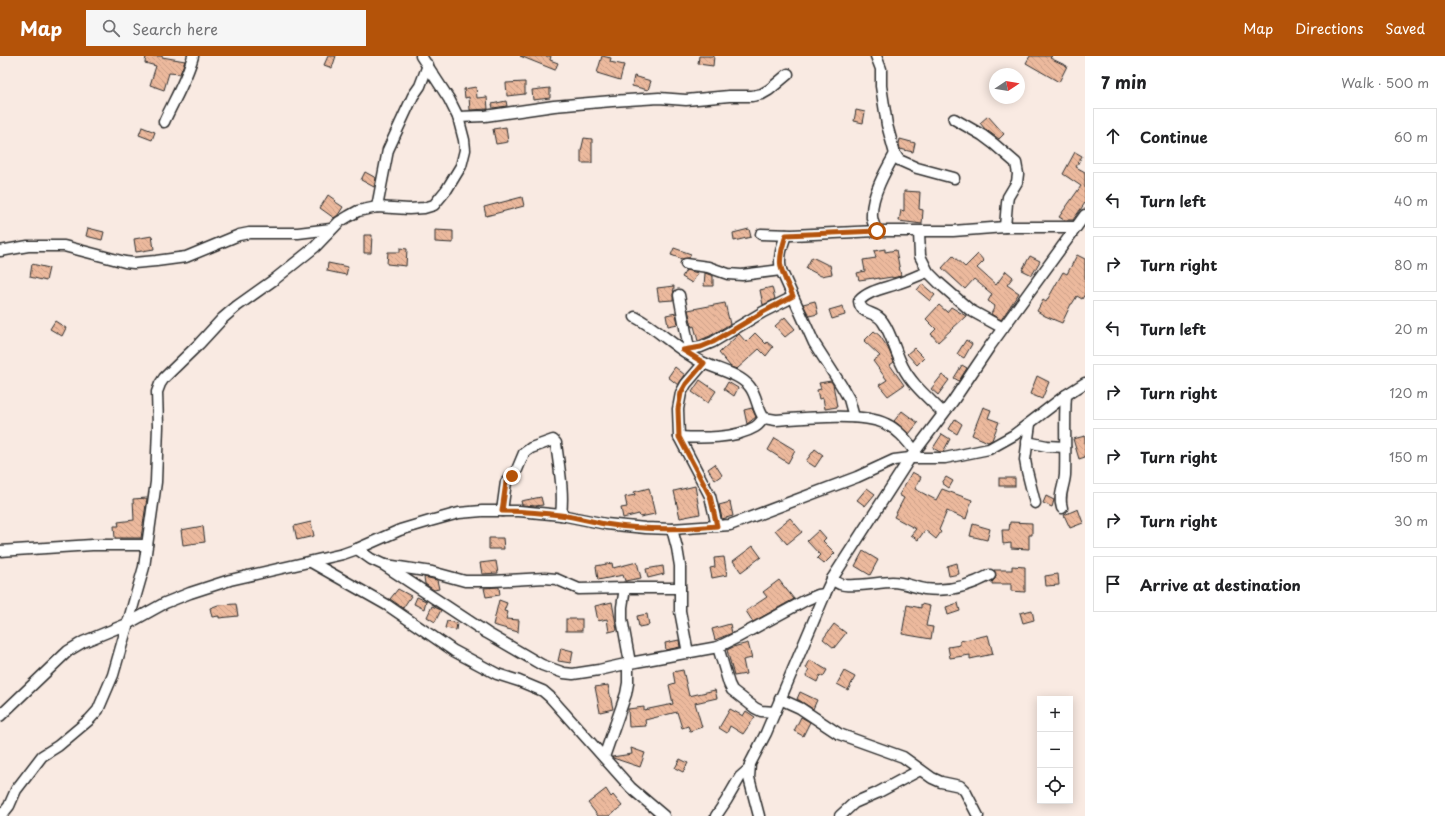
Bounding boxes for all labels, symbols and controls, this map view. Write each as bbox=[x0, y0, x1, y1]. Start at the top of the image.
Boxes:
search box bbox=[86, 10, 366, 46]
text: Map bbox=[20, 14, 62, 42]
icon: search bbox=[100, 17, 122, 39]
text: Search here bbox=[132, 17, 218, 40]
text: Map bbox=[1243, 18, 1273, 39]
text: Directions bbox=[1295, 18, 1363, 39]
text: Saved bbox=[1385, 18, 1425, 39]
north arrow bbox=[989, 68, 1025, 104]
text: 7 min bbox=[1101, 69, 1147, 95]
text: Walk · 500 m bbox=[1341, 73, 1429, 92]
icon: ahead bbox=[1102, 125, 1124, 147]
text: Continue bbox=[1140, 125, 1208, 148]
text: 60 m bbox=[1394, 127, 1428, 146]
icon: left bbox=[1102, 189, 1124, 211]
text: Turn left bbox=[1140, 189, 1206, 212]
text: 40 m bbox=[1394, 191, 1428, 210]
route start bbox=[868, 222, 886, 240]
icon: right bbox=[1102, 253, 1124, 275]
text: Turn right bbox=[1140, 253, 1217, 276]
text: 80 m bbox=[1394, 255, 1428, 274]
icon: left bbox=[1102, 317, 1124, 339]
text: Turn left bbox=[1140, 317, 1206, 340]
text: 20 m bbox=[1394, 319, 1428, 338]
icon: right bbox=[1102, 381, 1124, 403]
text: Turn right bbox=[1140, 381, 1217, 404]
text: 120 m bbox=[1389, 383, 1428, 402]
icon: right bbox=[1102, 445, 1124, 467]
text: Turn right bbox=[1140, 445, 1217, 468]
text: 150 m bbox=[1389, 447, 1428, 466]
route end bbox=[503, 467, 521, 485]
icon: right bbox=[1102, 509, 1124, 531]
text: Turn right bbox=[1140, 509, 1217, 532]
text: 30 m bbox=[1394, 511, 1428, 530]
icon: arrive bbox=[1102, 573, 1124, 595]
text: Arrive at destination bbox=[1140, 573, 1301, 596]
map controls bbox=[1037, 696, 1073, 804]
button: + bbox=[1037, 696, 1073, 732]
button: − bbox=[1037, 732, 1073, 768]
button: locate bbox=[1037, 768, 1073, 804]

